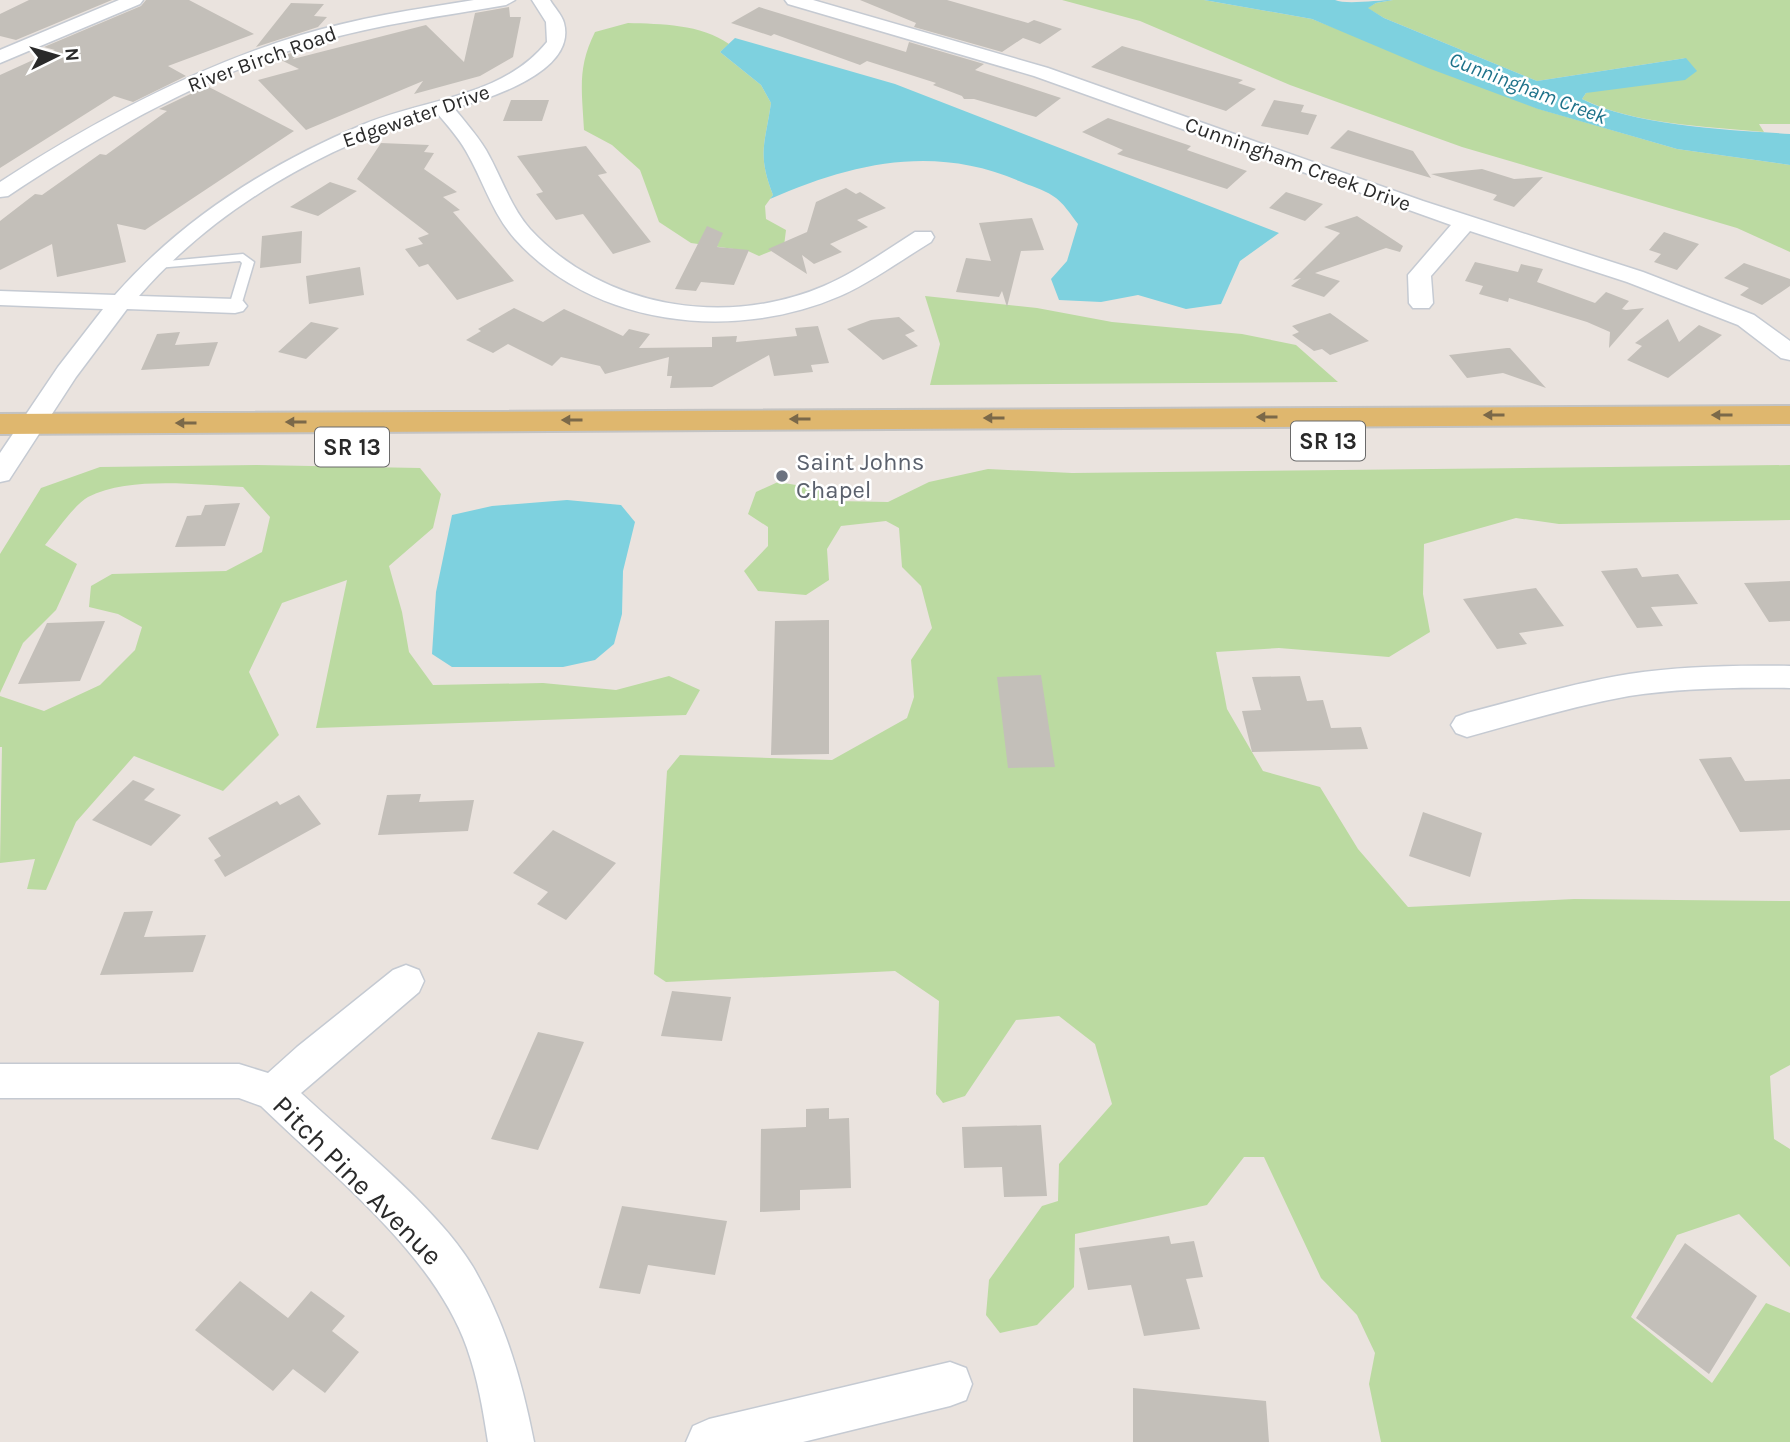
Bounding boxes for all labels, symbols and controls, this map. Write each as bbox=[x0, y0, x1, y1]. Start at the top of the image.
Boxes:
north arrow bbox=[21, 21, 91, 91]
street label: River Birch Road bbox=[184, 21, 340, 97]
text: N bbox=[60, 47, 83, 62]
water label: Cunningham Creek bbox=[1446, 47, 1610, 129]
street label: Edgewater Drive bbox=[339, 80, 493, 152]
street label: Cunningham Creek Drive bbox=[1182, 112, 1414, 216]
one-way arrow bbox=[1483, 409, 1505, 421]
one-way arrow bbox=[1711, 409, 1733, 421]
one-way arrow bbox=[1256, 411, 1278, 423]
one-way arrow bbox=[983, 412, 1005, 424]
one-way arrow bbox=[789, 413, 811, 425]
one-way arrow bbox=[561, 414, 583, 426]
one-way arrow bbox=[285, 416, 307, 428]
one-way arrow bbox=[175, 417, 197, 429]
road number: SR 13 bbox=[1291, 422, 1365, 461]
road number: SR 13 bbox=[315, 428, 389, 466]
place label: Saint Johns Chapel bbox=[796, 448, 924, 504]
marker: Saint Johns Chapel bbox=[774, 468, 790, 484]
street label: Pitch Pine Avenue bbox=[266, 1089, 449, 1272]

